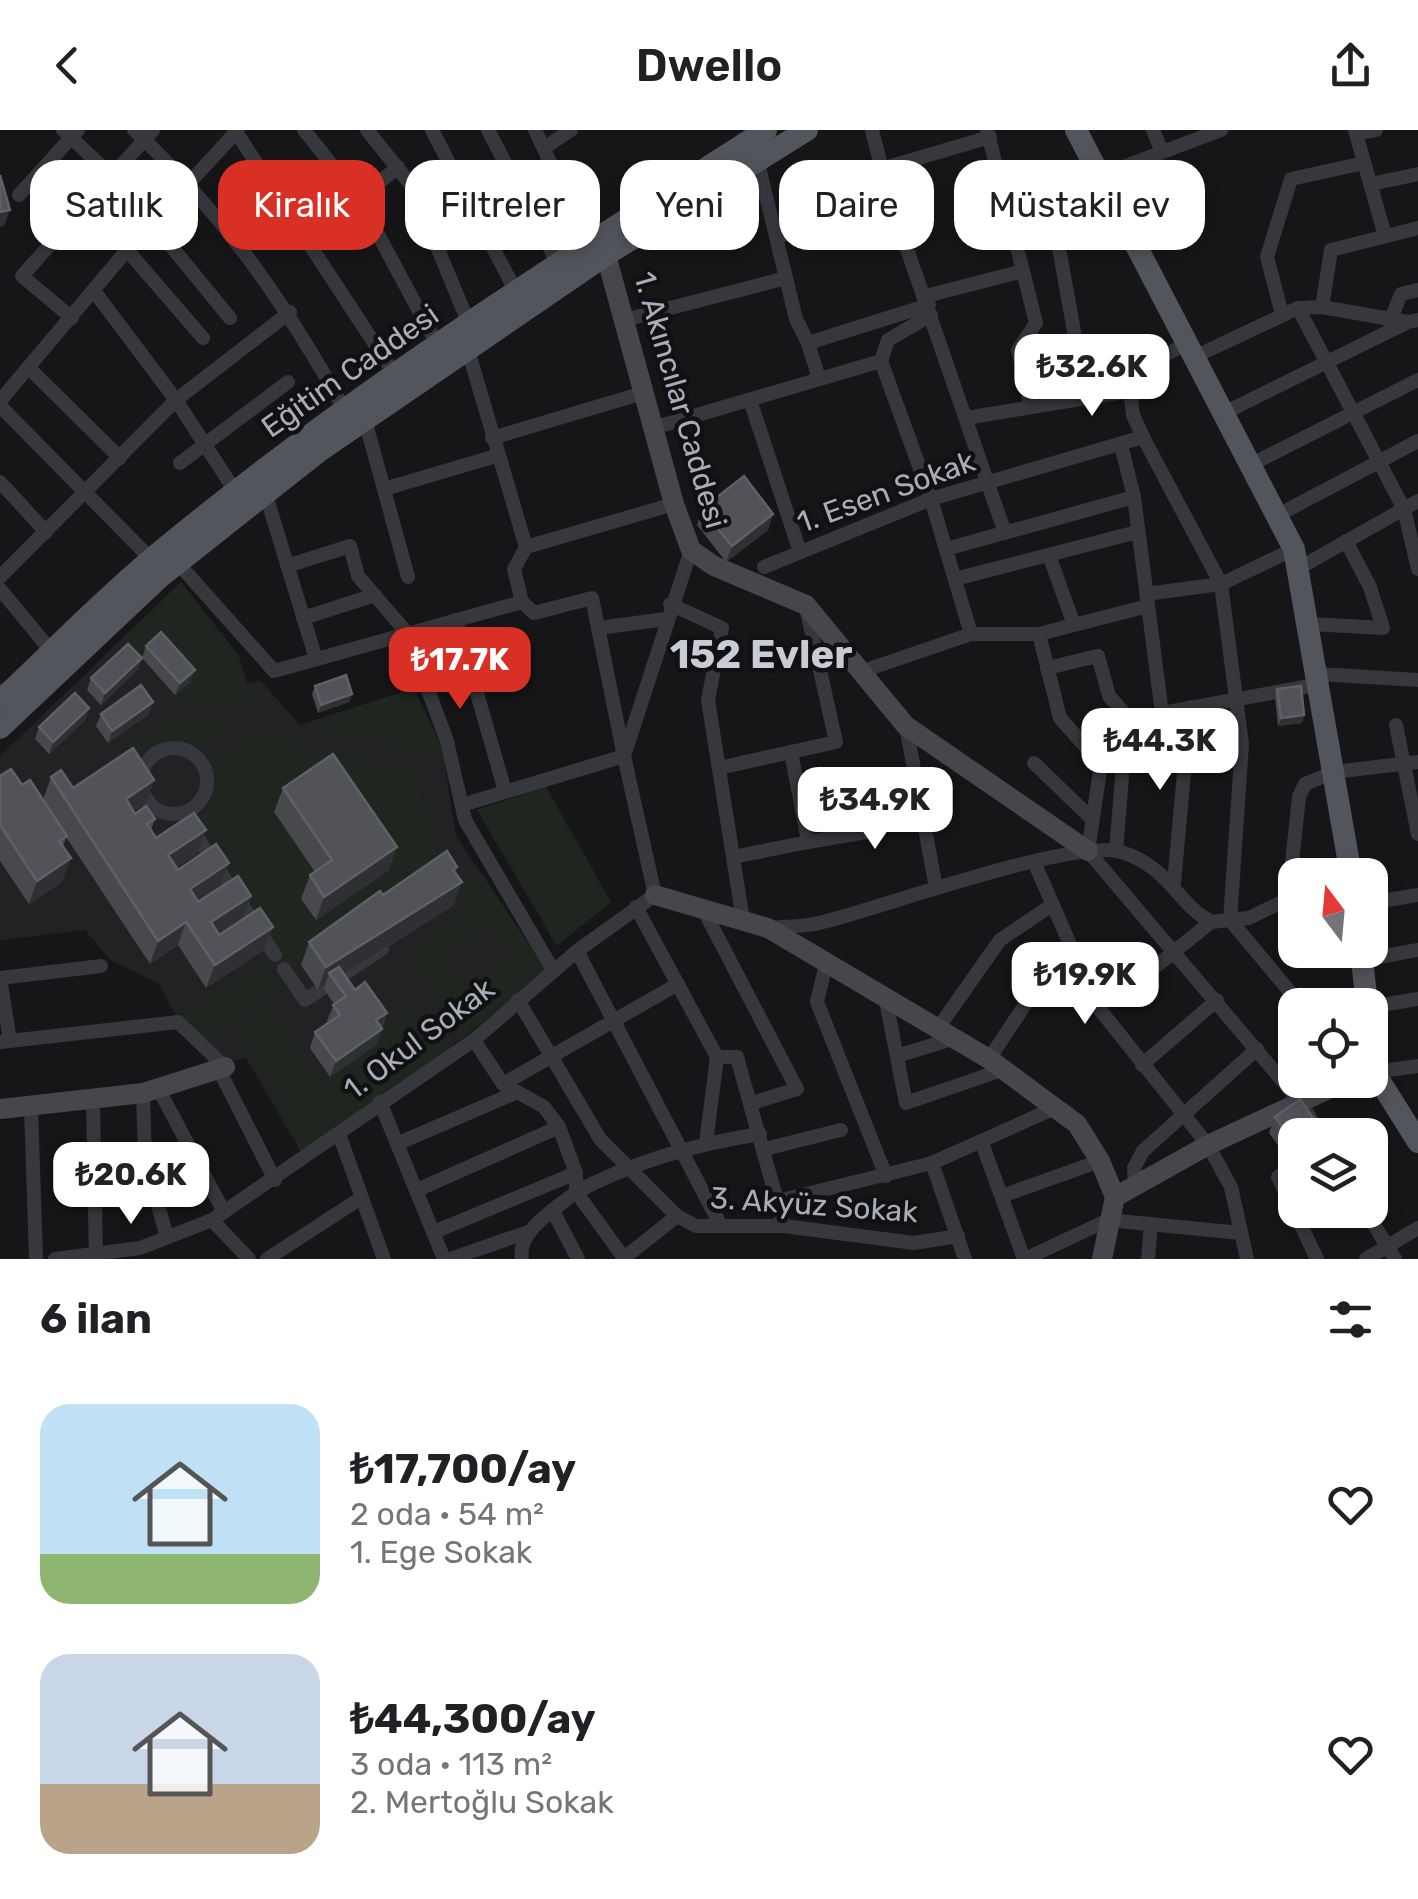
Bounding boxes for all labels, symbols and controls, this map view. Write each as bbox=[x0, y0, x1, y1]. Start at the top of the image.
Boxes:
icon: back bbox=[40, 38, 95, 93]
icon: share bbox=[1323, 38, 1378, 93]
text: Dwello bbox=[636, 39, 782, 92]
chip: Satılık bbox=[30, 160, 198, 250]
chip: Kiralık bbox=[218, 160, 385, 250]
chip: Filtreler bbox=[405, 160, 600, 250]
chip: Yeni bbox=[620, 160, 759, 250]
chip: Daire bbox=[779, 160, 934, 250]
chip: Müstakil ev bbox=[954, 160, 1205, 250]
street label: 1. Akıncılar Caddesi bbox=[626, 268, 734, 532]
street label: Eğitim Caddesi bbox=[255, 297, 445, 445]
pin: ₺32.6K bbox=[1011, 334, 1173, 419]
text: ₺32.6K bbox=[1036, 347, 1148, 385]
street label: 1. Esen Sokak bbox=[792, 443, 980, 541]
pin: ₺17.7K bbox=[379, 627, 541, 712]
district label: 152 Evler bbox=[670, 631, 852, 678]
text: ₺17.7K bbox=[411, 640, 509, 678]
pin: ₺44.3K bbox=[1079, 708, 1241, 793]
text: ₺44.3K bbox=[1103, 721, 1217, 759]
pin: ₺34.9K bbox=[794, 767, 956, 852]
text: ₺34.9K bbox=[820, 780, 930, 818]
north arrow bbox=[1278, 858, 1388, 968]
map controls bbox=[1278, 858, 1388, 1228]
pin: ₺19.9K bbox=[1004, 942, 1166, 1027]
text: ₺19.9K bbox=[1034, 955, 1136, 993]
street label: 1. Okul Sokak bbox=[337, 970, 502, 1107]
button: locate bbox=[1278, 988, 1388, 1098]
button: layers bbox=[1278, 1118, 1388, 1228]
pin: ₺20.6K bbox=[50, 1142, 212, 1227]
text: ₺20.6K bbox=[75, 1155, 187, 1193]
street label: 3. Akyüz Sokak bbox=[709, 1180, 920, 1230]
icon: filters bbox=[1323, 1292, 1378, 1347]
text: 6 ilan bbox=[40, 1294, 152, 1344]
icon: home bbox=[120, 1444, 240, 1564]
text: ₺17,700/ay bbox=[350, 1444, 576, 1494]
icon: heart bbox=[1323, 1477, 1378, 1532]
text: 2 oda · 54 m² bbox=[350, 1495, 544, 1533]
text: 1. Ege Sokak bbox=[350, 1533, 532, 1571]
icon: home bbox=[120, 1694, 240, 1814]
text: ₺44,300/ay bbox=[350, 1694, 596, 1744]
icon: heart bbox=[1323, 1727, 1378, 1782]
text: 3 oda · 113 m² bbox=[350, 1745, 552, 1783]
text: 2. Mertoğlu Sokak bbox=[350, 1783, 614, 1821]

